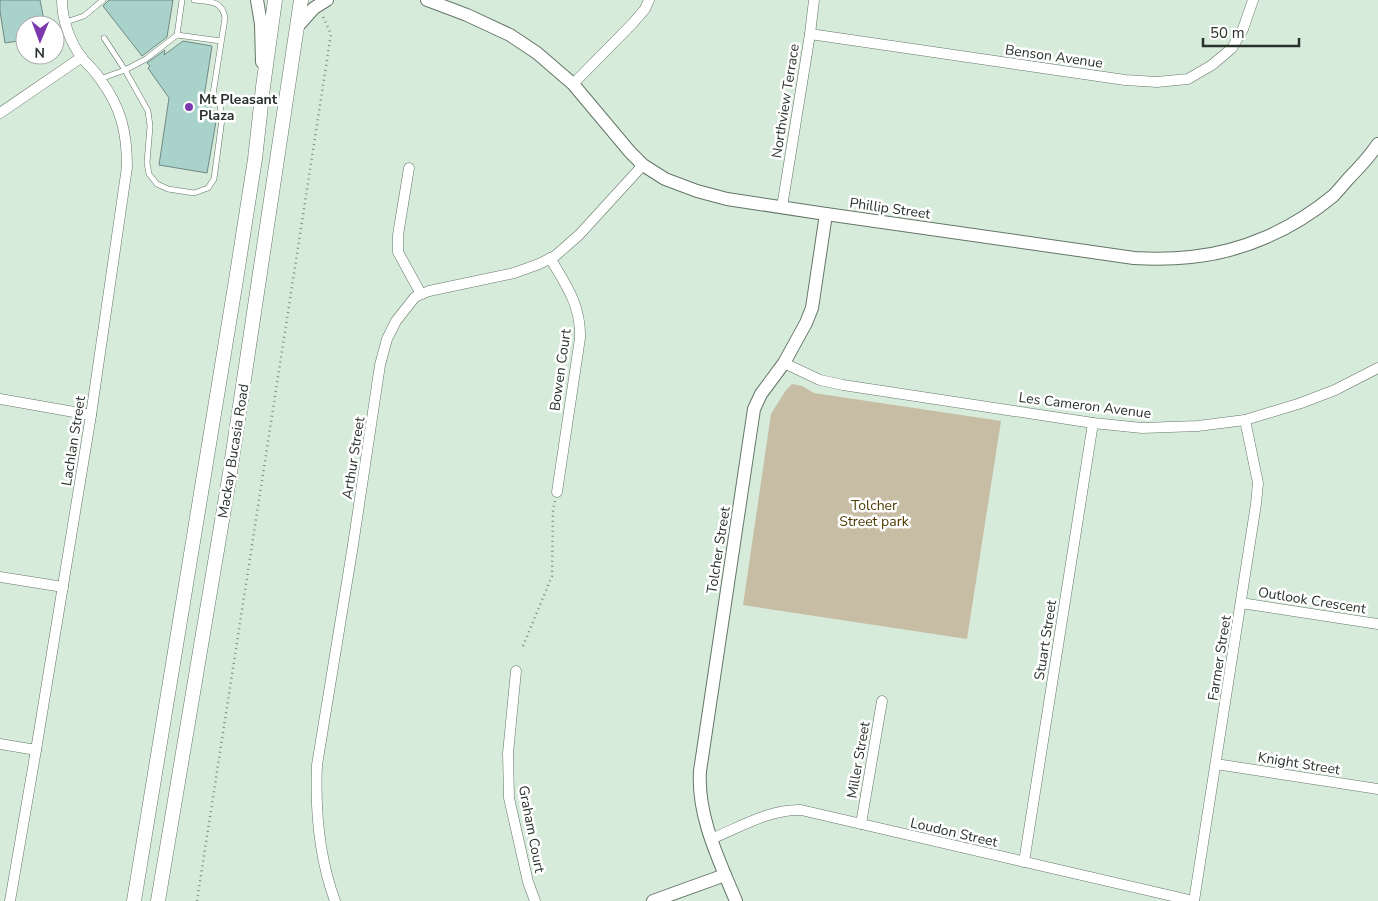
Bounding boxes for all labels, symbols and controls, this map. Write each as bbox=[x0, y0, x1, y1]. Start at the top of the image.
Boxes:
north arrow bbox=[15, 15, 65, 65]
scale bar bbox=[1203, 15, 1299, 47]
text: 50 m bbox=[1210, 23, 1245, 43]
street label: Benson Avenue bbox=[1004, 40, 1104, 73]
text: N bbox=[34, 43, 45, 62]
street label: Northview Terrace bbox=[767, 43, 804, 160]
place label: Mt Pleasant Plaza bbox=[199, 90, 278, 125]
marker: Mt Pleasant Plaza bbox=[183, 101, 195, 113]
street label: Phillip Street bbox=[848, 193, 932, 224]
street label: Bowen Court bbox=[545, 328, 576, 412]
street label: Mackay Bucasia Road bbox=[213, 383, 253, 520]
street label: Les Cameron Avenue bbox=[1018, 388, 1152, 423]
street label: Lachlan Street bbox=[57, 395, 90, 487]
street label: Arthur Street bbox=[338, 415, 369, 501]
park label: Tolcher Street park bbox=[839, 496, 910, 531]
street label: Tolcher Street bbox=[702, 505, 735, 595]
street label: Outlook Crescent bbox=[1257, 583, 1367, 618]
street label: Stuart Street bbox=[1030, 599, 1061, 681]
street label: Farmer Street bbox=[1203, 614, 1236, 702]
street label: Miller Street bbox=[842, 720, 875, 800]
street label: Knight Street bbox=[1257, 748, 1341, 779]
street label: Graham Court bbox=[514, 784, 549, 874]
street label: Loudon Street bbox=[908, 813, 999, 852]

